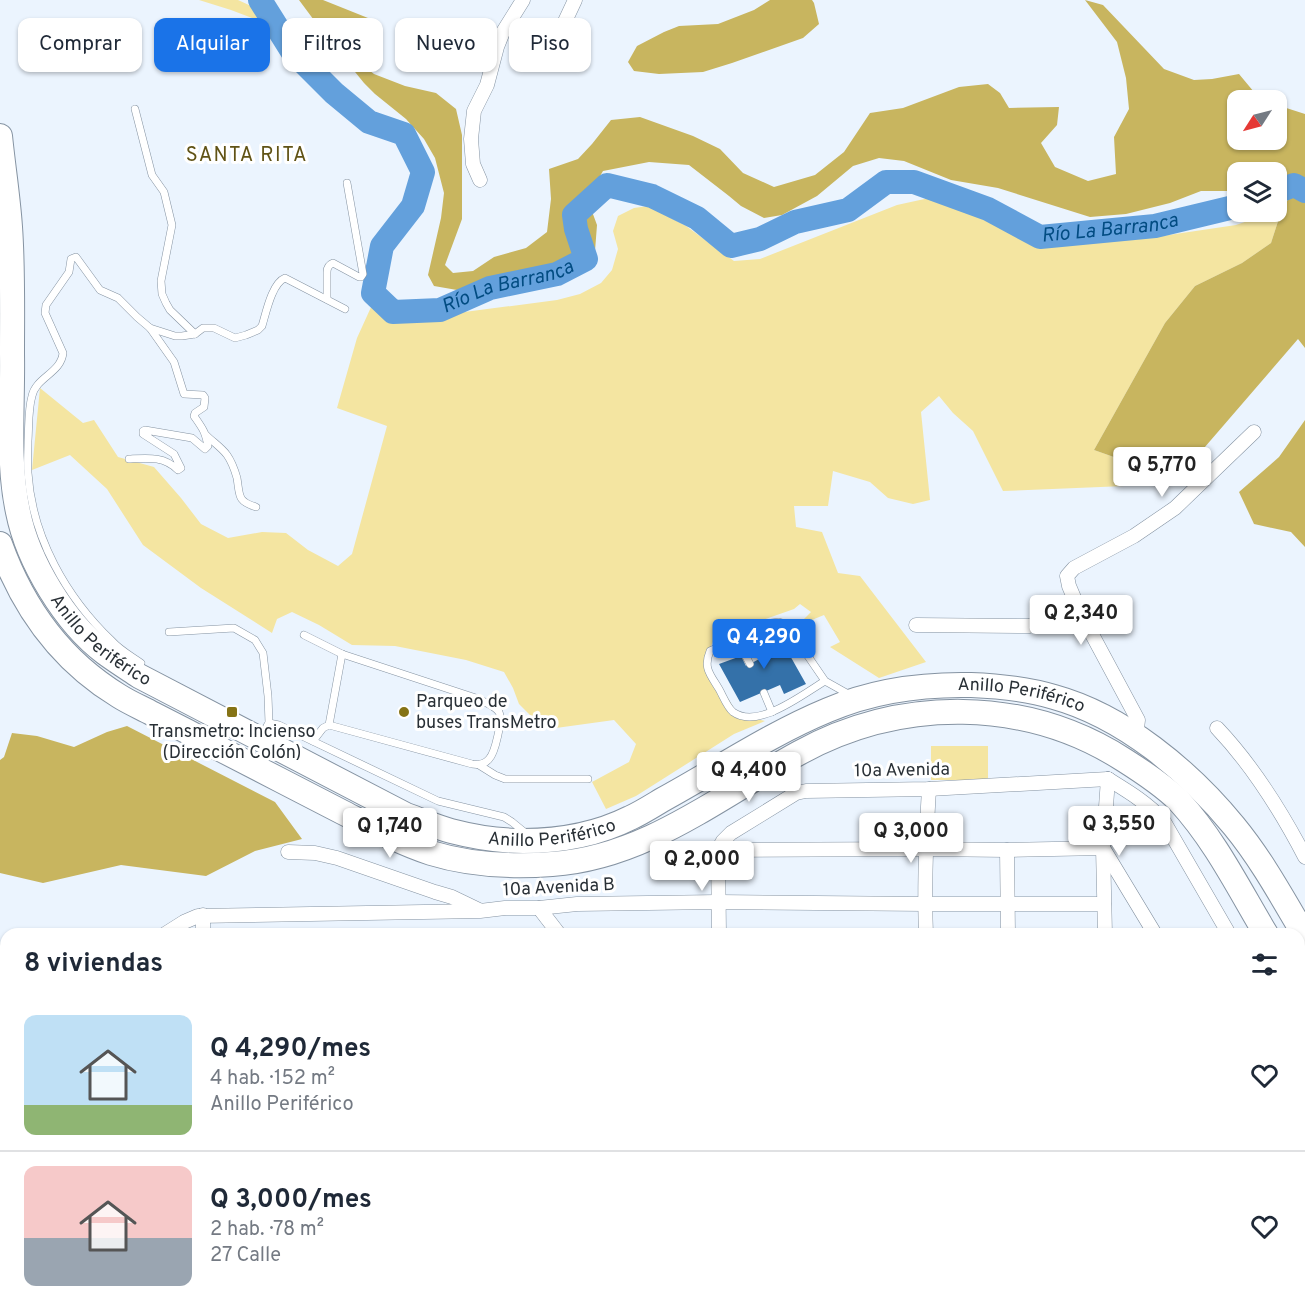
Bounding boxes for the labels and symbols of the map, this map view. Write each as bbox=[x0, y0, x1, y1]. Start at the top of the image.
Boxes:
north arrow bbox=[1227, 90, 1287, 150]
district label: SANTA RITA bbox=[186, 143, 308, 169]
water label: Río La Barranca bbox=[1040, 208, 1181, 250]
water label: Río La Barranca bbox=[438, 254, 579, 321]
pin: Q 5,770 bbox=[1107, 447, 1217, 498]
street label: Anillo Periférico bbox=[45, 590, 155, 692]
pin: Q 2,340 bbox=[1026, 595, 1136, 646]
pin: Q 4,290 bbox=[709, 619, 819, 670]
street label: Anillo Periférico bbox=[958, 673, 1088, 718]
place label: Parqueo de buses TransMetro bbox=[416, 691, 557, 735]
marker: Transmetro: Incienso (Dirección Colón) bbox=[225, 705, 239, 719]
marker: Parqueo de buses TransMetro bbox=[397, 705, 411, 719]
place label: Transmetro: Incienso (Dirección Colón) bbox=[148, 721, 316, 765]
pin: Q 4,400 bbox=[694, 752, 804, 803]
street label: 10a Avenida bbox=[854, 759, 950, 783]
pin: Q 3,550 bbox=[1064, 806, 1174, 857]
pin: Q 1,740 bbox=[335, 808, 445, 859]
pin: Q 3,000 bbox=[856, 813, 966, 864]
street label: Anillo Periférico bbox=[487, 814, 619, 853]
pin: Q 2,000 bbox=[647, 841, 757, 892]
street label: 10a Avenida B bbox=[503, 874, 615, 902]

